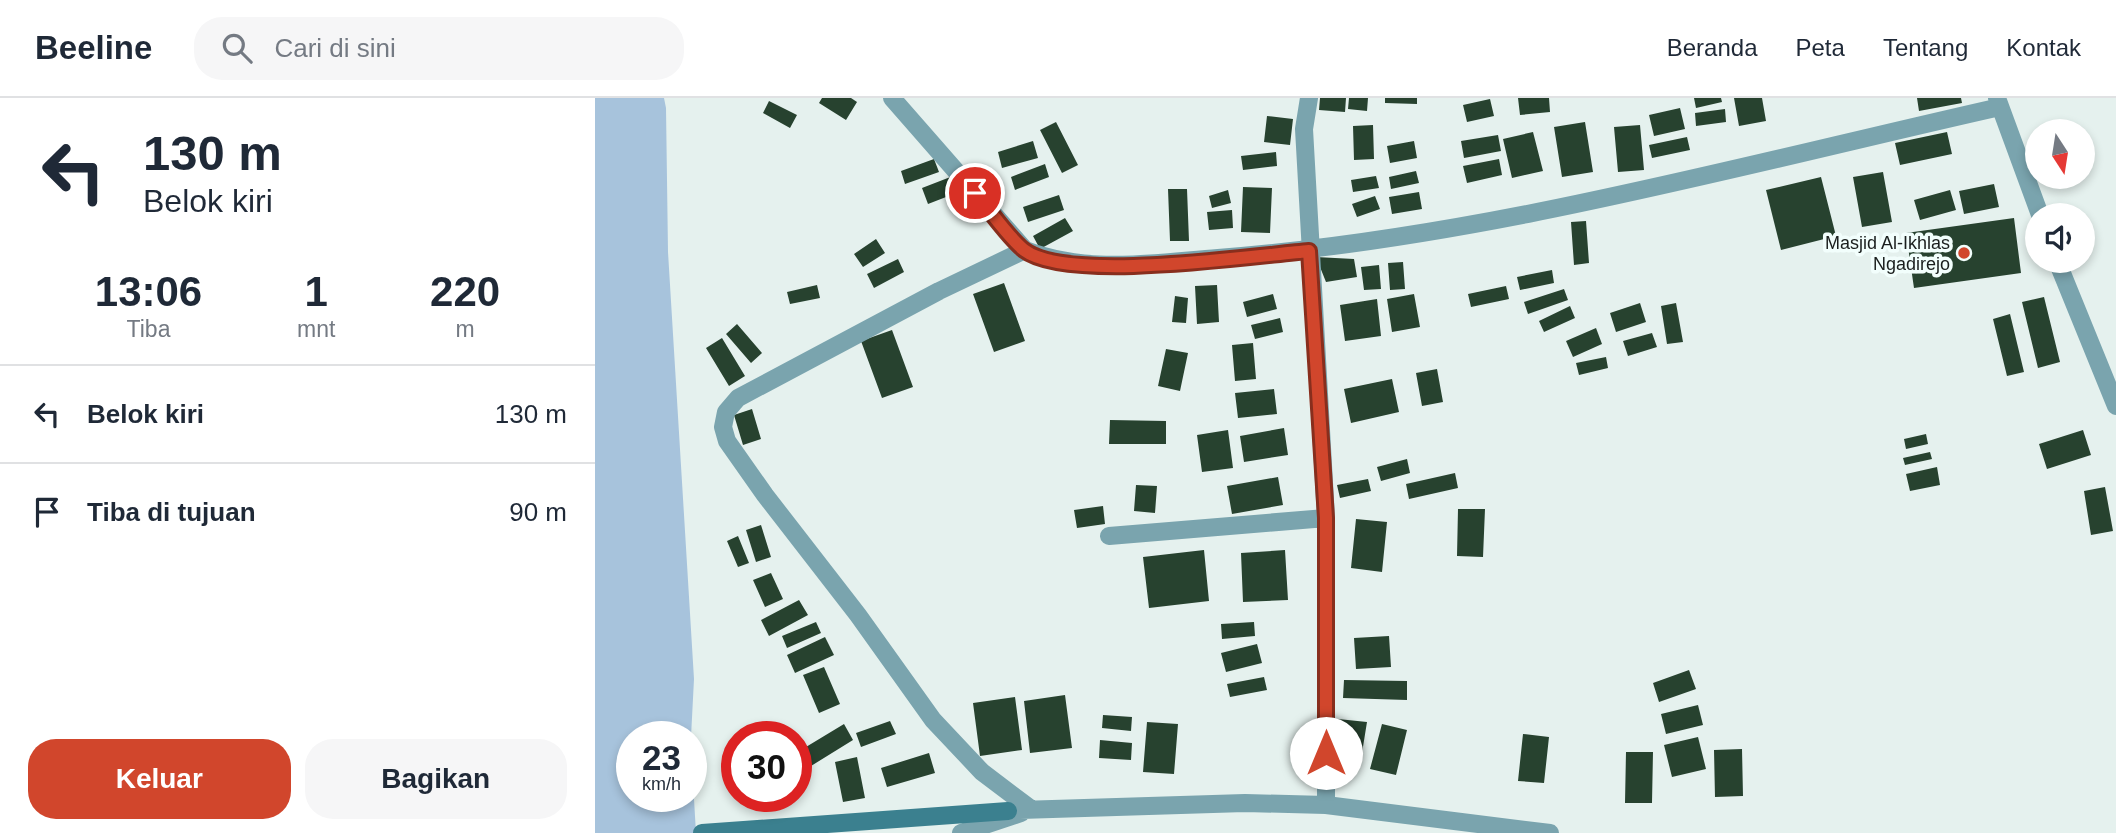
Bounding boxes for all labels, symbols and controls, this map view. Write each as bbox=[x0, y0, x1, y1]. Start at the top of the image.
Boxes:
search box bbox=[194, 17, 684, 80]
text: Beeline bbox=[35, 29, 152, 66]
icon: search bbox=[218, 29, 256, 67]
text: Cari di sini bbox=[274, 33, 396, 63]
text: Beranda bbox=[1667, 34, 1758, 61]
text: Peta bbox=[1796, 34, 1845, 61]
text: Tentang bbox=[1883, 34, 1968, 61]
text: Kontak bbox=[2006, 34, 2081, 61]
north arrow bbox=[2025, 119, 2095, 189]
map controls bbox=[2025, 119, 2095, 273]
icon: left bbox=[28, 126, 119, 217]
text: 130 m bbox=[143, 126, 282, 180]
pin bbox=[945, 163, 1005, 223]
icon: arrive bbox=[956, 174, 994, 212]
text: Belok kiri bbox=[143, 183, 273, 219]
button: sound bbox=[2025, 203, 2095, 273]
place label: Masjid Al-Ikhlas Ngadirejo bbox=[1825, 233, 1950, 274]
marker: Masjid Al-Ikhlas Ngadirejo bbox=[1956, 245, 1972, 261]
text: 13:06 bbox=[95, 268, 202, 315]
text: 1 bbox=[304, 268, 328, 315]
text: 220 bbox=[430, 268, 500, 315]
text: Tiba bbox=[127, 316, 170, 342]
text: mnt bbox=[297, 316, 335, 342]
text: m bbox=[456, 316, 475, 342]
icon: left bbox=[28, 395, 66, 433]
text: Belok kiri bbox=[87, 399, 204, 429]
text: 130 m bbox=[495, 399, 567, 429]
icon: arrive bbox=[28, 493, 66, 531]
text: Tiba di tujuan bbox=[87, 497, 256, 527]
text: 90 m bbox=[509, 497, 567, 527]
position arrow bbox=[1289, 716, 1363, 790]
speed limit sign: 30 bbox=[721, 721, 812, 812]
text: 23 bbox=[642, 738, 681, 777]
button: Keluar bbox=[28, 739, 291, 819]
button: Bagikan bbox=[305, 739, 567, 819]
text: km/h bbox=[642, 774, 681, 794]

